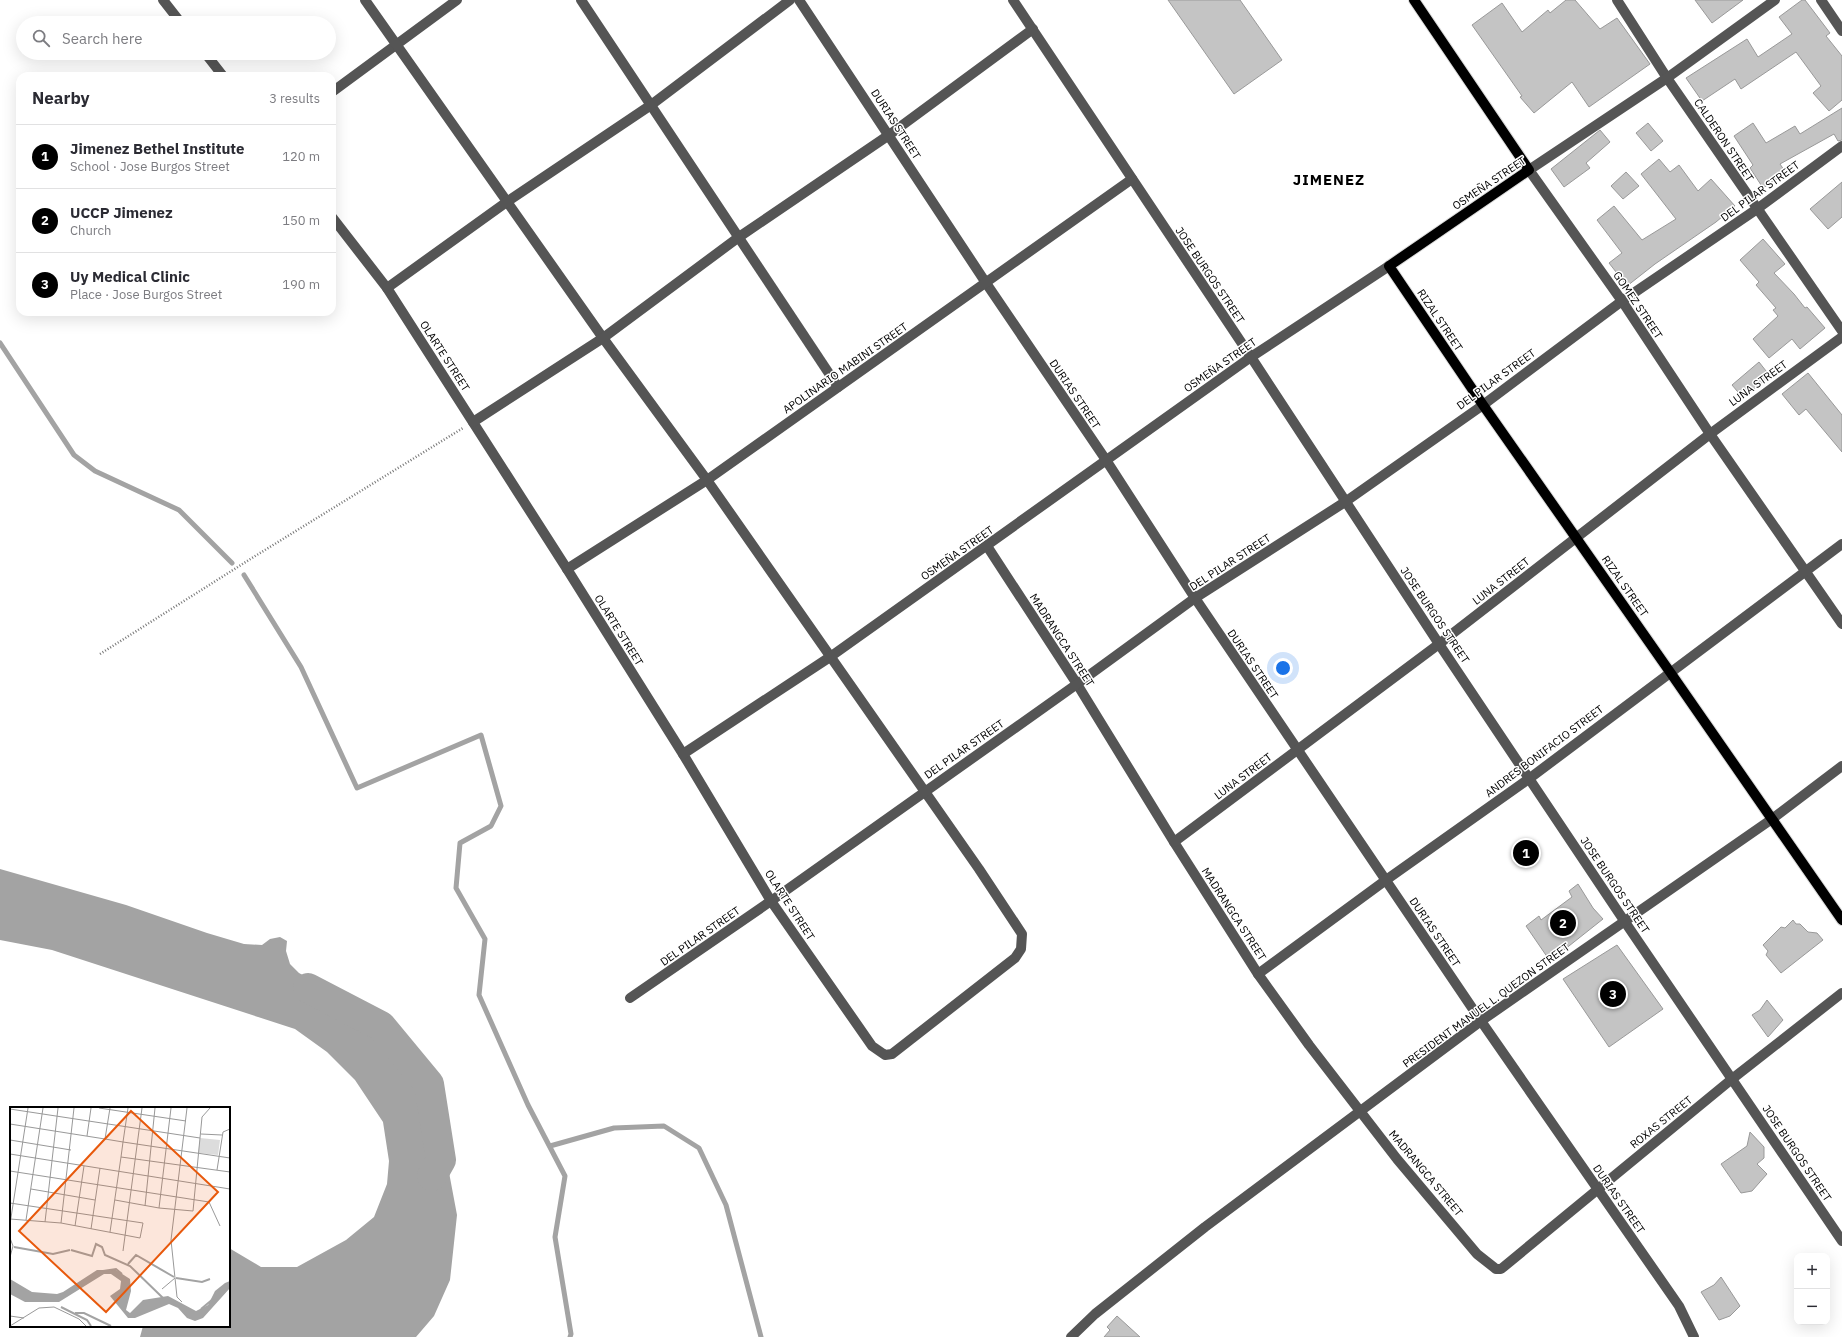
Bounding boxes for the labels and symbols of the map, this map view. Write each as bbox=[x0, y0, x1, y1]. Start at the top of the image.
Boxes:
street label: DURIAS STREET bbox=[868, 86, 924, 162]
street label: CALDERON STREET bbox=[1691, 96, 1757, 185]
street label: OSMEÑA STREET bbox=[1450, 153, 1529, 213]
street label: DEL PILAR STREET bbox=[1718, 157, 1803, 224]
district label: JIMENEZ bbox=[1293, 170, 1365, 189]
street label: JOSE BURGOS STREET bbox=[1172, 224, 1248, 327]
street label: GOMEZ STREET bbox=[1610, 269, 1666, 342]
street label: RIZAL STREET bbox=[1414, 286, 1466, 354]
street label: OLARTE STREET bbox=[417, 318, 473, 395]
street label: APOLINARIO MABINI STREET bbox=[780, 319, 911, 416]
street label: OSMEÑA STREET bbox=[1181, 334, 1260, 395]
street label: DEL PILAR STREET bbox=[1454, 345, 1539, 412]
street label: DURIAS STREET bbox=[1047, 357, 1104, 432]
street label: LUNA STREET bbox=[1726, 357, 1791, 409]
street label: OSMEÑA STREET bbox=[918, 522, 997, 583]
street label: DEL PILAR STREET bbox=[1187, 530, 1274, 593]
street label: RIZAL STREET bbox=[1599, 553, 1652, 620]
street label: LUNA STREET bbox=[1470, 554, 1533, 608]
street label: JOSE BURGOS STREET bbox=[1397, 564, 1473, 667]
street label: MADRANGCA STREET bbox=[1027, 591, 1098, 690]
street label: OLARTE STREET bbox=[592, 592, 647, 669]
street label: DURIAS STREET bbox=[1225, 627, 1282, 702]
your location bbox=[1273, 658, 1293, 678]
street label: ANDRES BONIFACIO STREET bbox=[1482, 701, 1607, 800]
street label: DEL PILAR STREET bbox=[921, 716, 1007, 782]
street label: LUNA STREET bbox=[1211, 749, 1275, 802]
street label: JOSE BURGOS STREET bbox=[1577, 834, 1653, 937]
pin: 1 bbox=[1513, 838, 1539, 868]
street label: MADRANGCA STREET bbox=[1199, 865, 1270, 964]
street label: OLARTE STREET bbox=[762, 867, 818, 944]
street label: DURIAS STREET bbox=[1407, 895, 1464, 970]
street label: DEL PILAR STREET bbox=[657, 903, 743, 969]
pin: 2 bbox=[1550, 908, 1576, 938]
street label: PRESIDENT MANUEL L. QUEZON STREET bbox=[1400, 939, 1573, 1070]
pin: 3 bbox=[1600, 979, 1626, 1009]
street label: ROXAS STREET bbox=[1627, 1092, 1696, 1151]
street label: JOSE BURGOS STREET bbox=[1759, 1102, 1835, 1205]
inset map bbox=[10, 1107, 230, 1327]
street label: MADRANGCA STREET bbox=[1386, 1127, 1467, 1219]
street label: DURIAS STREET bbox=[1590, 1162, 1648, 1237]

